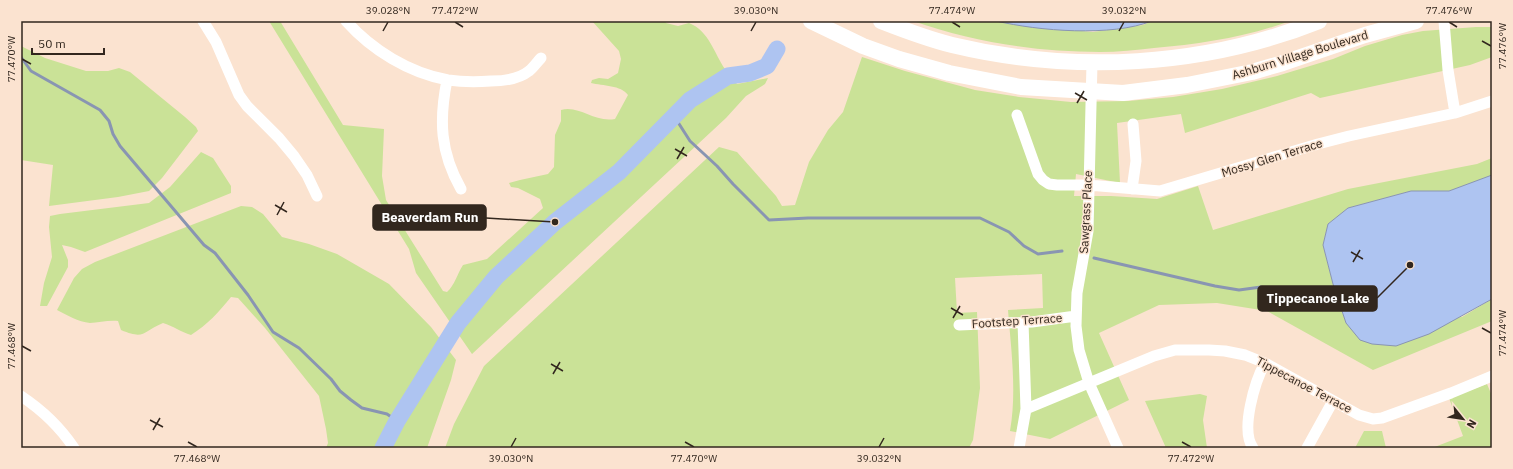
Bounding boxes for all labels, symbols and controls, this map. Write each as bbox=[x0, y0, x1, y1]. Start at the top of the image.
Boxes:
text: 39.028°N bbox=[366, 4, 410, 17]
text: 77.472°W bbox=[432, 4, 478, 17]
text: 39.030°N bbox=[734, 4, 778, 17]
text: 77.474°W bbox=[929, 4, 975, 17]
text: 39.032°N bbox=[1102, 4, 1146, 17]
text: 77.476°W bbox=[1426, 4, 1472, 17]
text: 77.476°W bbox=[1496, 23, 1509, 69]
street label: Ashburn Village Boulevard bbox=[1230, 27, 1370, 82]
scale bar bbox=[32, 30, 104, 56]
text: 77.470°W bbox=[5, 36, 18, 82]
text: 50 m bbox=[38, 36, 66, 51]
street label: Mossy Glen Terrace bbox=[1219, 135, 1325, 180]
street label: Sawgrass Place bbox=[1076, 170, 1095, 254]
callout: Beaverdam Run bbox=[373, 205, 486, 230]
text: Beaverdam Run bbox=[382, 209, 478, 226]
callout: Tippecanoe Lake bbox=[1258, 286, 1377, 311]
text: Tippecanoe Lake bbox=[1267, 290, 1369, 307]
street label: Footstep Terrace bbox=[971, 310, 1063, 331]
text: 77.474°W bbox=[1496, 310, 1509, 356]
text: 77.468°W bbox=[5, 323, 18, 369]
street label: Tippecanoe Terrace bbox=[1254, 353, 1355, 416]
north arrow bbox=[1443, 399, 1483, 439]
text: N bbox=[1464, 417, 1480, 431]
text: 77.468°W bbox=[174, 452, 220, 465]
text: 39.030°N bbox=[489, 452, 533, 465]
text: 77.470°W bbox=[671, 452, 717, 465]
text: 39.032°N bbox=[857, 452, 901, 465]
text: 77.472°W bbox=[1168, 452, 1214, 465]

